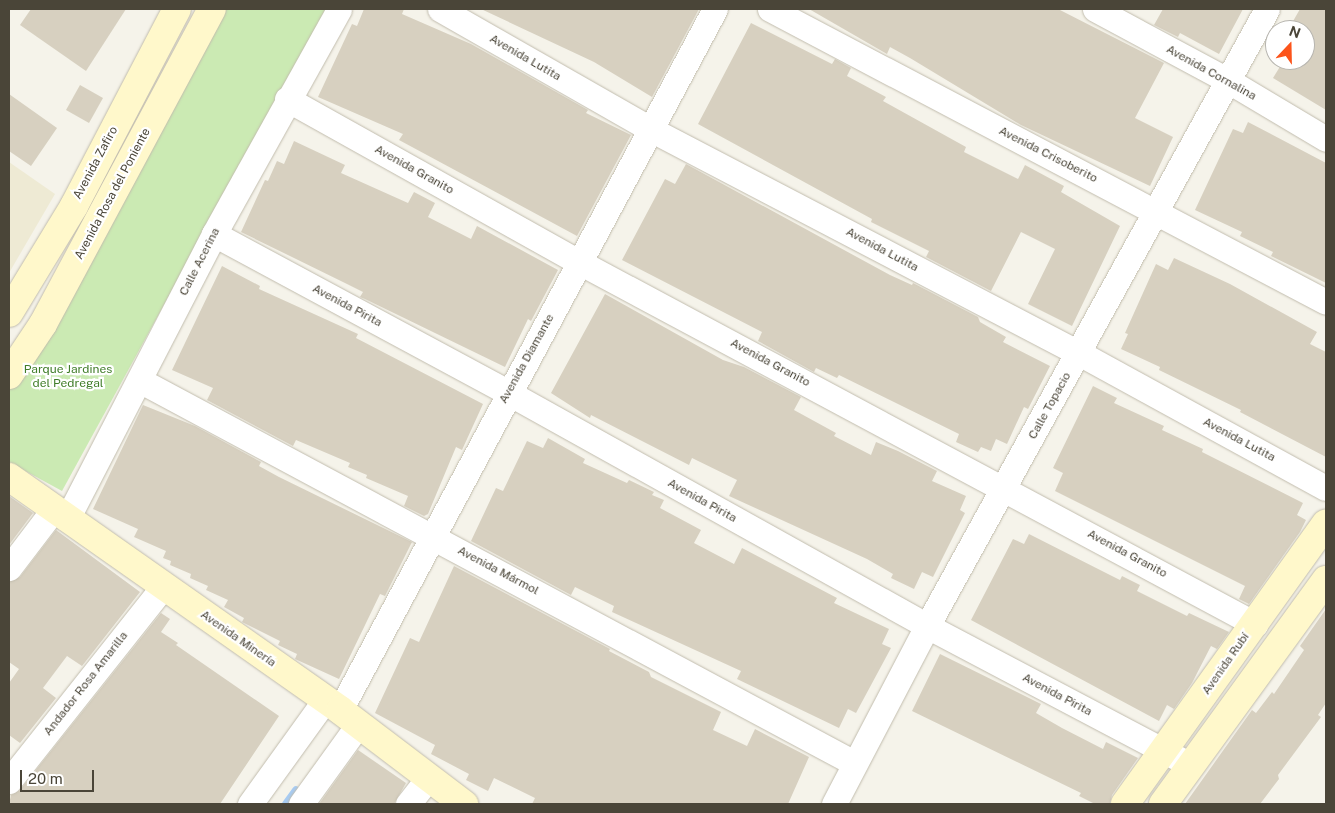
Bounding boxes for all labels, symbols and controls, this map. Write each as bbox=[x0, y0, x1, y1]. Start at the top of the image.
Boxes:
north arrow bbox=[1265, 20, 1315, 70]
text: N bbox=[1287, 22, 1303, 41]
street label: Avenida Lutita bbox=[487, 32, 563, 84]
street label: Avenida Cornalina bbox=[1164, 42, 1258, 104]
street label: Avenida Zafiro bbox=[71, 124, 121, 202]
street label: Avenida Crisoberito bbox=[996, 124, 1100, 186]
street label: Avenida Rosa del Poniente bbox=[72, 126, 154, 262]
street label: Avenida Granito bbox=[372, 142, 456, 198]
street label: Avenida Lutita bbox=[843, 225, 921, 275]
street label: Calle Acerina bbox=[177, 226, 223, 298]
street label: Avenida Pirita bbox=[310, 282, 384, 330]
street label: Avenida Diamante bbox=[496, 312, 558, 406]
street label: Avenida Granito bbox=[728, 336, 812, 390]
park label: Parque Jardines del Pedregal bbox=[24, 363, 112, 391]
street label: Calle Topacio bbox=[1026, 370, 1074, 442]
street label: Avenida Lutita bbox=[1200, 415, 1278, 465]
street label: Avenida Pirita bbox=[665, 476, 739, 526]
street label: Avenida Granito bbox=[1085, 527, 1169, 581]
street label: Avenida Mármol bbox=[455, 544, 541, 598]
street label: Avenida Minería bbox=[198, 608, 278, 670]
street label: Andador Rosa Amarilla bbox=[41, 629, 131, 739]
street label: Avenida Rubí bbox=[1199, 630, 1253, 698]
street label: Avenida Pirita bbox=[1020, 671, 1094, 719]
scale bar bbox=[22, 760, 96, 792]
text: 20 m bbox=[28, 770, 63, 787]

